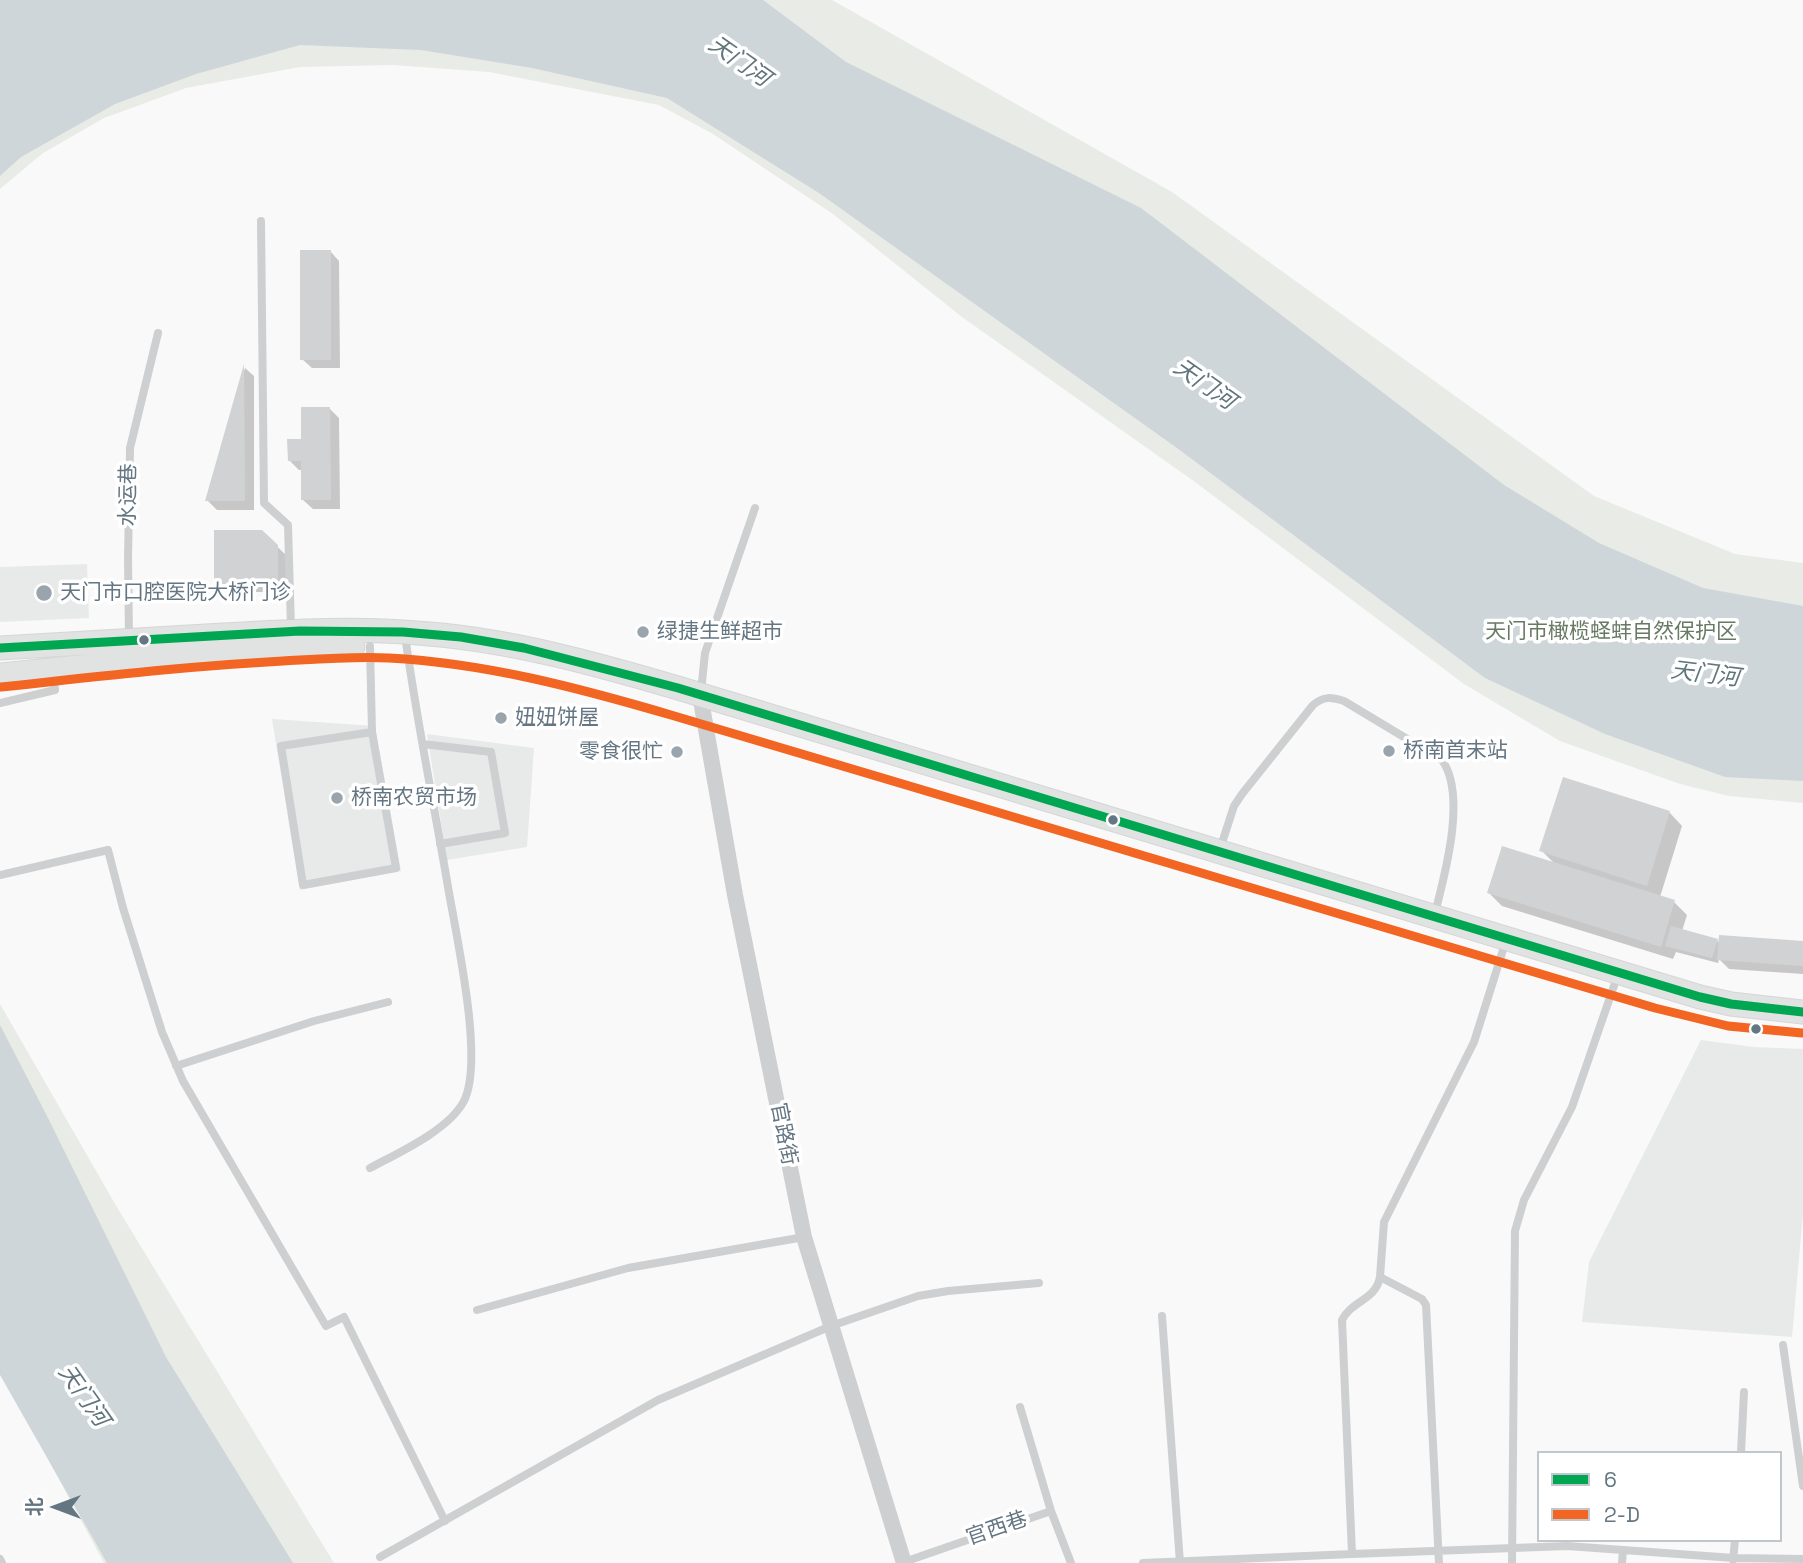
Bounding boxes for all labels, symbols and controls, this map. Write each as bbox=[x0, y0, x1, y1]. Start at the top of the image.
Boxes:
water label: 天门河 bbox=[703, 31, 775, 93]
water label: 天门河 bbox=[1168, 354, 1240, 416]
street label: 水运巷 bbox=[116, 463, 142, 527]
place label: 天门市口腔医院大桥门诊 bbox=[60, 580, 291, 606]
marker: 天门市口腔医院大桥门诊 bbox=[34, 583, 54, 603]
place label: 绿捷生鲜超市 bbox=[657, 619, 783, 645]
park label: 天门市橄榄蛏蚌自然保护区 bbox=[1485, 619, 1737, 645]
marker: 绿捷生鲜超市 bbox=[635, 624, 651, 640]
unlabelled marker bbox=[137, 633, 151, 647]
water label: 天门河 bbox=[1669, 657, 1741, 693]
place label: 妞妞饼屋 bbox=[515, 705, 599, 731]
marker: 妞妞饼屋 bbox=[493, 710, 509, 726]
place label: 桥南首末站 bbox=[1403, 738, 1508, 764]
place label: 零食很忙 bbox=[579, 739, 663, 765]
marker: 桥南首末站 bbox=[1381, 743, 1397, 759]
marker: 零食很忙 bbox=[669, 744, 685, 760]
place label: 桥南农贸市场 bbox=[351, 785, 477, 811]
marker: 桥南农贸市场 bbox=[329, 790, 345, 806]
unlabelled marker bbox=[1106, 813, 1120, 827]
unlabelled marker bbox=[1749, 1022, 1763, 1036]
street label: 官路街 bbox=[765, 1101, 801, 1167]
water label: 天门河 bbox=[52, 1360, 114, 1432]
legend bbox=[1537, 1451, 1782, 1542]
text: 6 bbox=[1604, 1466, 1617, 1493]
north arrow bbox=[21, 1472, 91, 1542]
text: 北 bbox=[22, 1498, 47, 1517]
text: 2-D bbox=[1604, 1501, 1640, 1528]
street label: 官西巷 bbox=[963, 1507, 1031, 1551]

